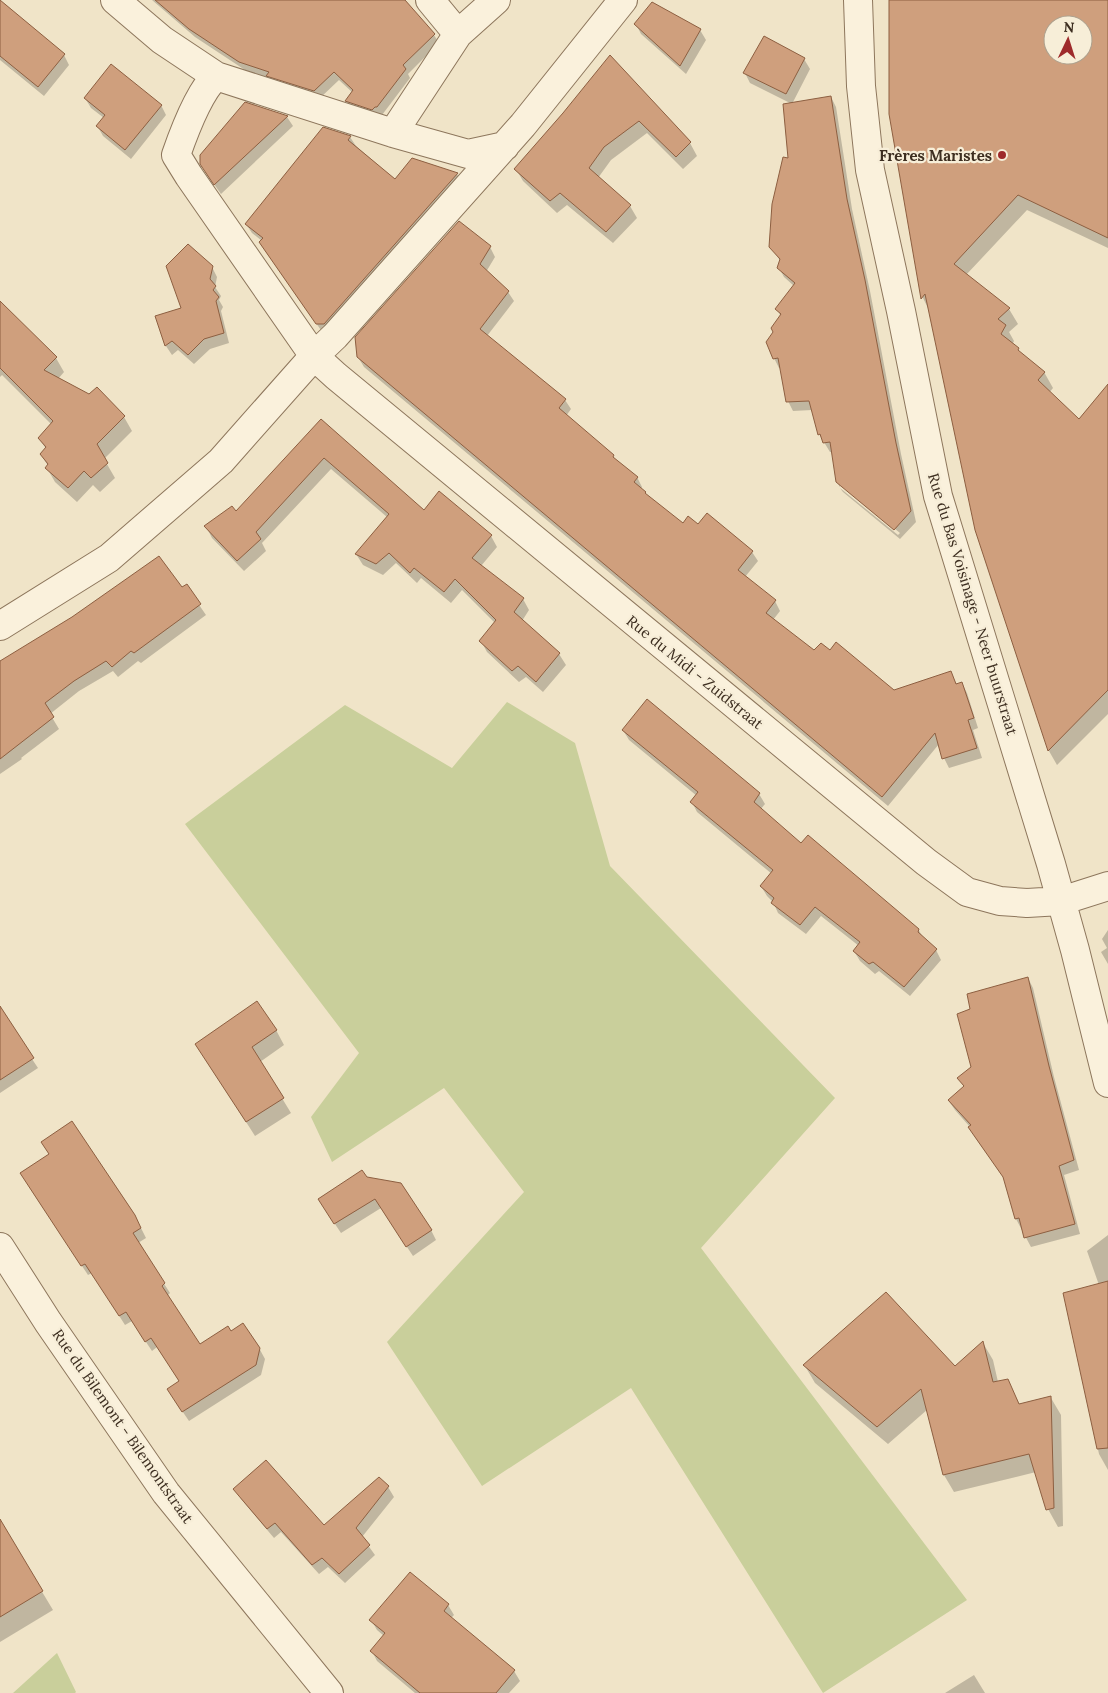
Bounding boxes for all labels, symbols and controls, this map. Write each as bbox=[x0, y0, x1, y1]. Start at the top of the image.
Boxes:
north arrow bbox=[1043, 15, 1093, 65]
text: N bbox=[1063, 18, 1075, 36]
place label: Frères Maristes bbox=[879, 146, 992, 165]
marker: Frères Maristes bbox=[996, 149, 1008, 161]
street label: Rue du Bas Voisinage - Neer buurstraat bbox=[924, 471, 1022, 738]
street label: Rue du Midi - Zuidstraat bbox=[623, 611, 767, 733]
street label: Rue du Bilemont - Bilemontstraat bbox=[48, 1325, 198, 1527]

